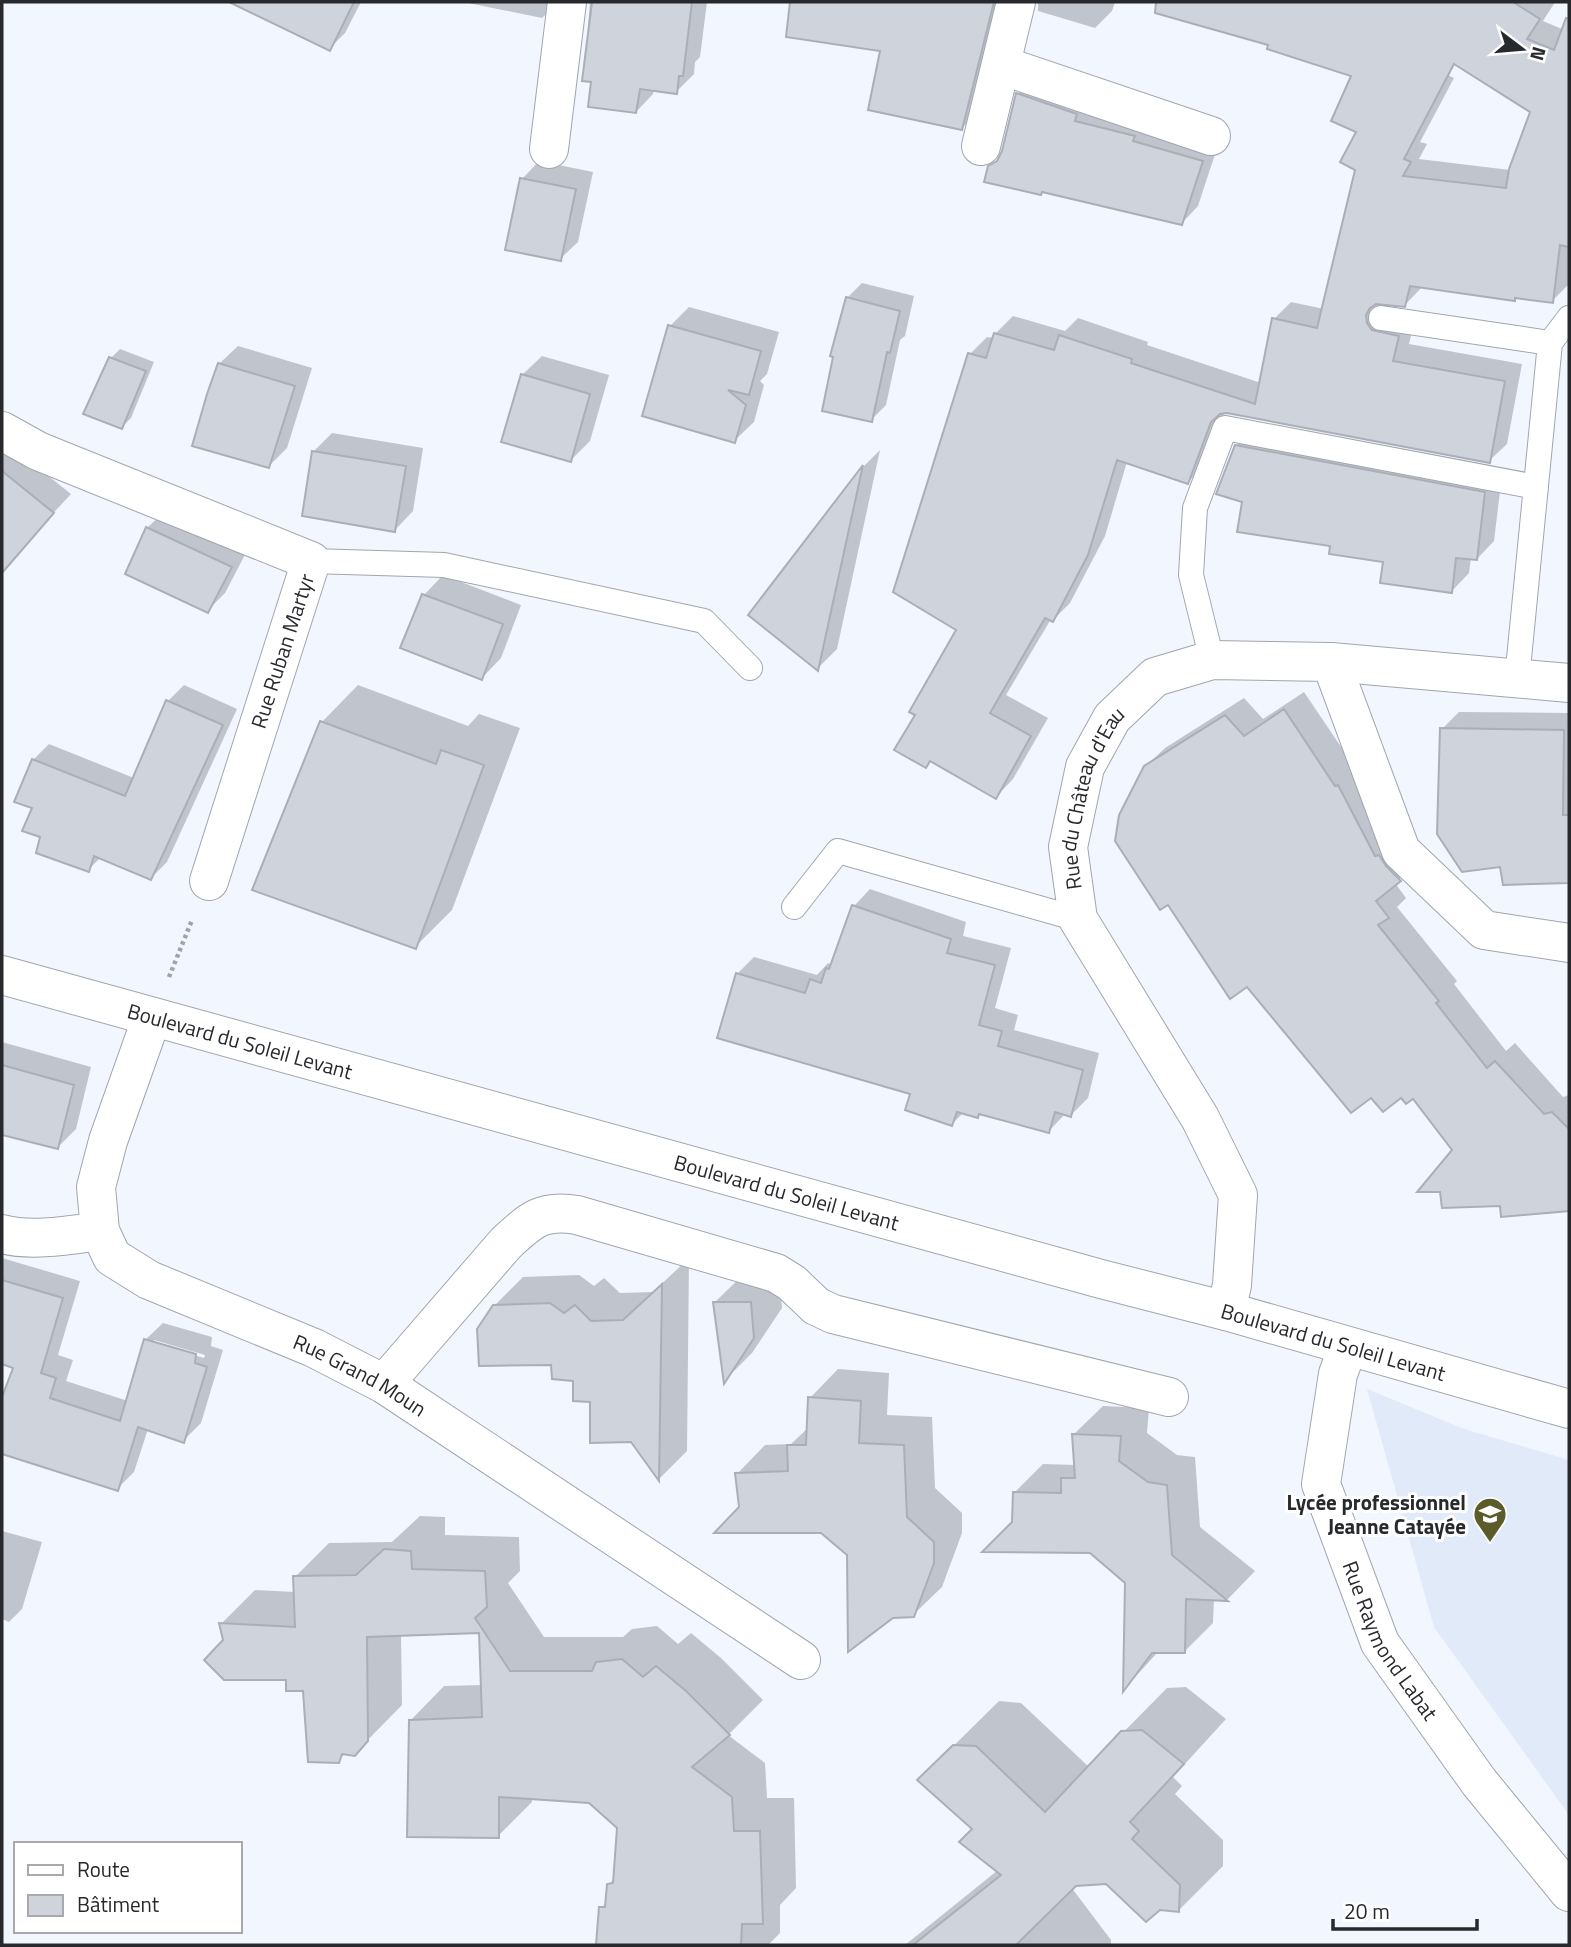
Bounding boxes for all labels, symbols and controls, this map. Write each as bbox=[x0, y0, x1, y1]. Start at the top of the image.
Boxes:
north arrow bbox=[1487, 14, 1557, 84]
text: N bbox=[1523, 43, 1555, 64]
street label: Rue Ruban Martyr bbox=[242, 570, 322, 732]
street label: Rue du Château d'Eau bbox=[1052, 698, 1131, 892]
street label: Boulevard du Soleil Levant bbox=[124, 994, 357, 1087]
street label: Boulevard du Soleil Levant bbox=[670, 1146, 903, 1239]
street label: Boulevard du Soleil Levant bbox=[1217, 1294, 1450, 1389]
street label: Rue Grand Moun bbox=[288, 1325, 433, 1424]
place label: Lycée professionnel Jeanne Catayée bbox=[1287, 1486, 1466, 1542]
school or university icon: Lycée professionnel Jeanne Catayée bbox=[1471, 1495, 1509, 1544]
street label: Rue Raymond Labat bbox=[1335, 1556, 1446, 1727]
legend bbox=[14, 1842, 242, 1933]
text: Route bbox=[77, 1853, 130, 1885]
text: Bâtiment bbox=[77, 1888, 160, 1920]
scale bar bbox=[1333, 1888, 1476, 1932]
text: 20 m bbox=[1344, 1895, 1390, 1927]

